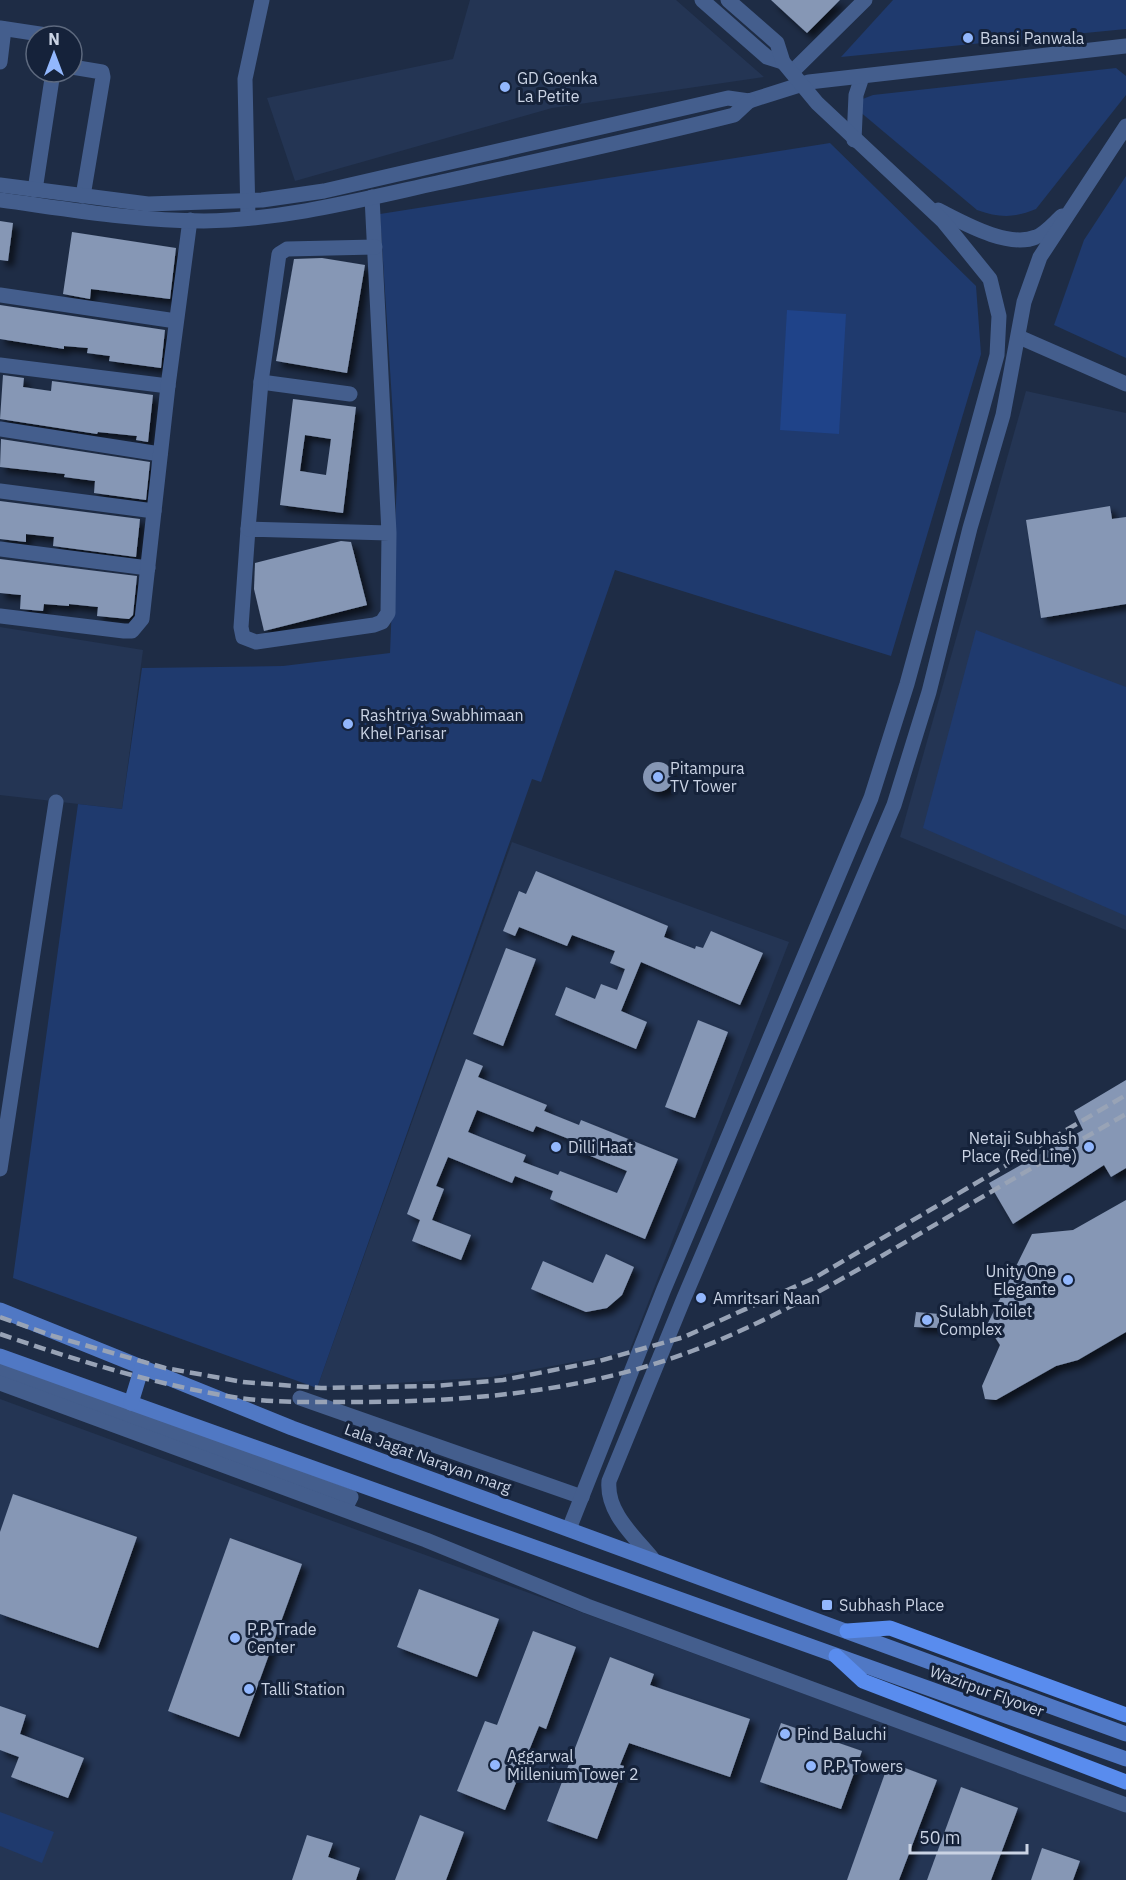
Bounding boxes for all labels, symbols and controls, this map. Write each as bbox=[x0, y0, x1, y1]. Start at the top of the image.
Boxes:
north arrow bbox=[24, 24, 84, 84]
place label: Bansi Panwala bbox=[980, 28, 1085, 48]
text: N bbox=[48, 29, 60, 49]
marker: Bansi Panwala bbox=[961, 31, 975, 45]
place label: GD Goenka La Petite bbox=[517, 68, 598, 106]
marker: GD Goenka La Petite bbox=[498, 80, 512, 94]
place label: Rashtriya Swabhimaan Khel Parisar bbox=[360, 705, 524, 743]
marker: Rashtriya Swabhimaan Khel Parisar bbox=[341, 717, 355, 731]
place label: Pitampura TV Tower bbox=[670, 758, 745, 796]
marker: Pitampura TV Tower bbox=[651, 770, 665, 784]
place label: Netaji Subhash Place (Red Line) bbox=[961, 1128, 1077, 1166]
place label: Dilli Haat bbox=[568, 1137, 633, 1157]
marker: Dilli Haat bbox=[549, 1140, 563, 1154]
marker: Netaji Subhash Place (Red Line) bbox=[1082, 1140, 1096, 1154]
place label: Unity One Elegante bbox=[985, 1261, 1056, 1299]
marker: Unity One Elegante bbox=[1061, 1273, 1075, 1287]
place label: Amritsari Naan bbox=[713, 1288, 820, 1308]
marker: Amritsari Naan bbox=[694, 1291, 708, 1305]
place label: Sulabh Toilet Complex bbox=[939, 1301, 1032, 1339]
marker: Sulabh Toilet Complex bbox=[920, 1313, 934, 1327]
street label: Lala Jagat Narayan marg bbox=[342, 1418, 515, 1498]
place label: Subhash Place bbox=[839, 1595, 944, 1615]
marker: Subhash Place bbox=[820, 1598, 834, 1612]
place label: P.P. Trade Center bbox=[247, 1619, 317, 1657]
marker: P.P. Trade Center bbox=[228, 1631, 242, 1645]
street label: Wazirpur Flyover bbox=[927, 1661, 1047, 1721]
place label: Talli Station bbox=[261, 1679, 345, 1699]
marker: Talli Station bbox=[242, 1682, 256, 1696]
place label: Pind Baluchi bbox=[797, 1724, 886, 1744]
marker: Pind Baluchi bbox=[778, 1727, 792, 1741]
place label: Aggarwal Millenium Tower 2 bbox=[507, 1746, 639, 1784]
place label: P.P. Towers bbox=[823, 1756, 903, 1776]
marker: Aggarwal Millenium Tower 2 bbox=[488, 1758, 502, 1772]
marker: P.P. Towers bbox=[804, 1759, 818, 1773]
scale bar bbox=[910, 1817, 1027, 1855]
text: 50 m bbox=[919, 1826, 961, 1849]

